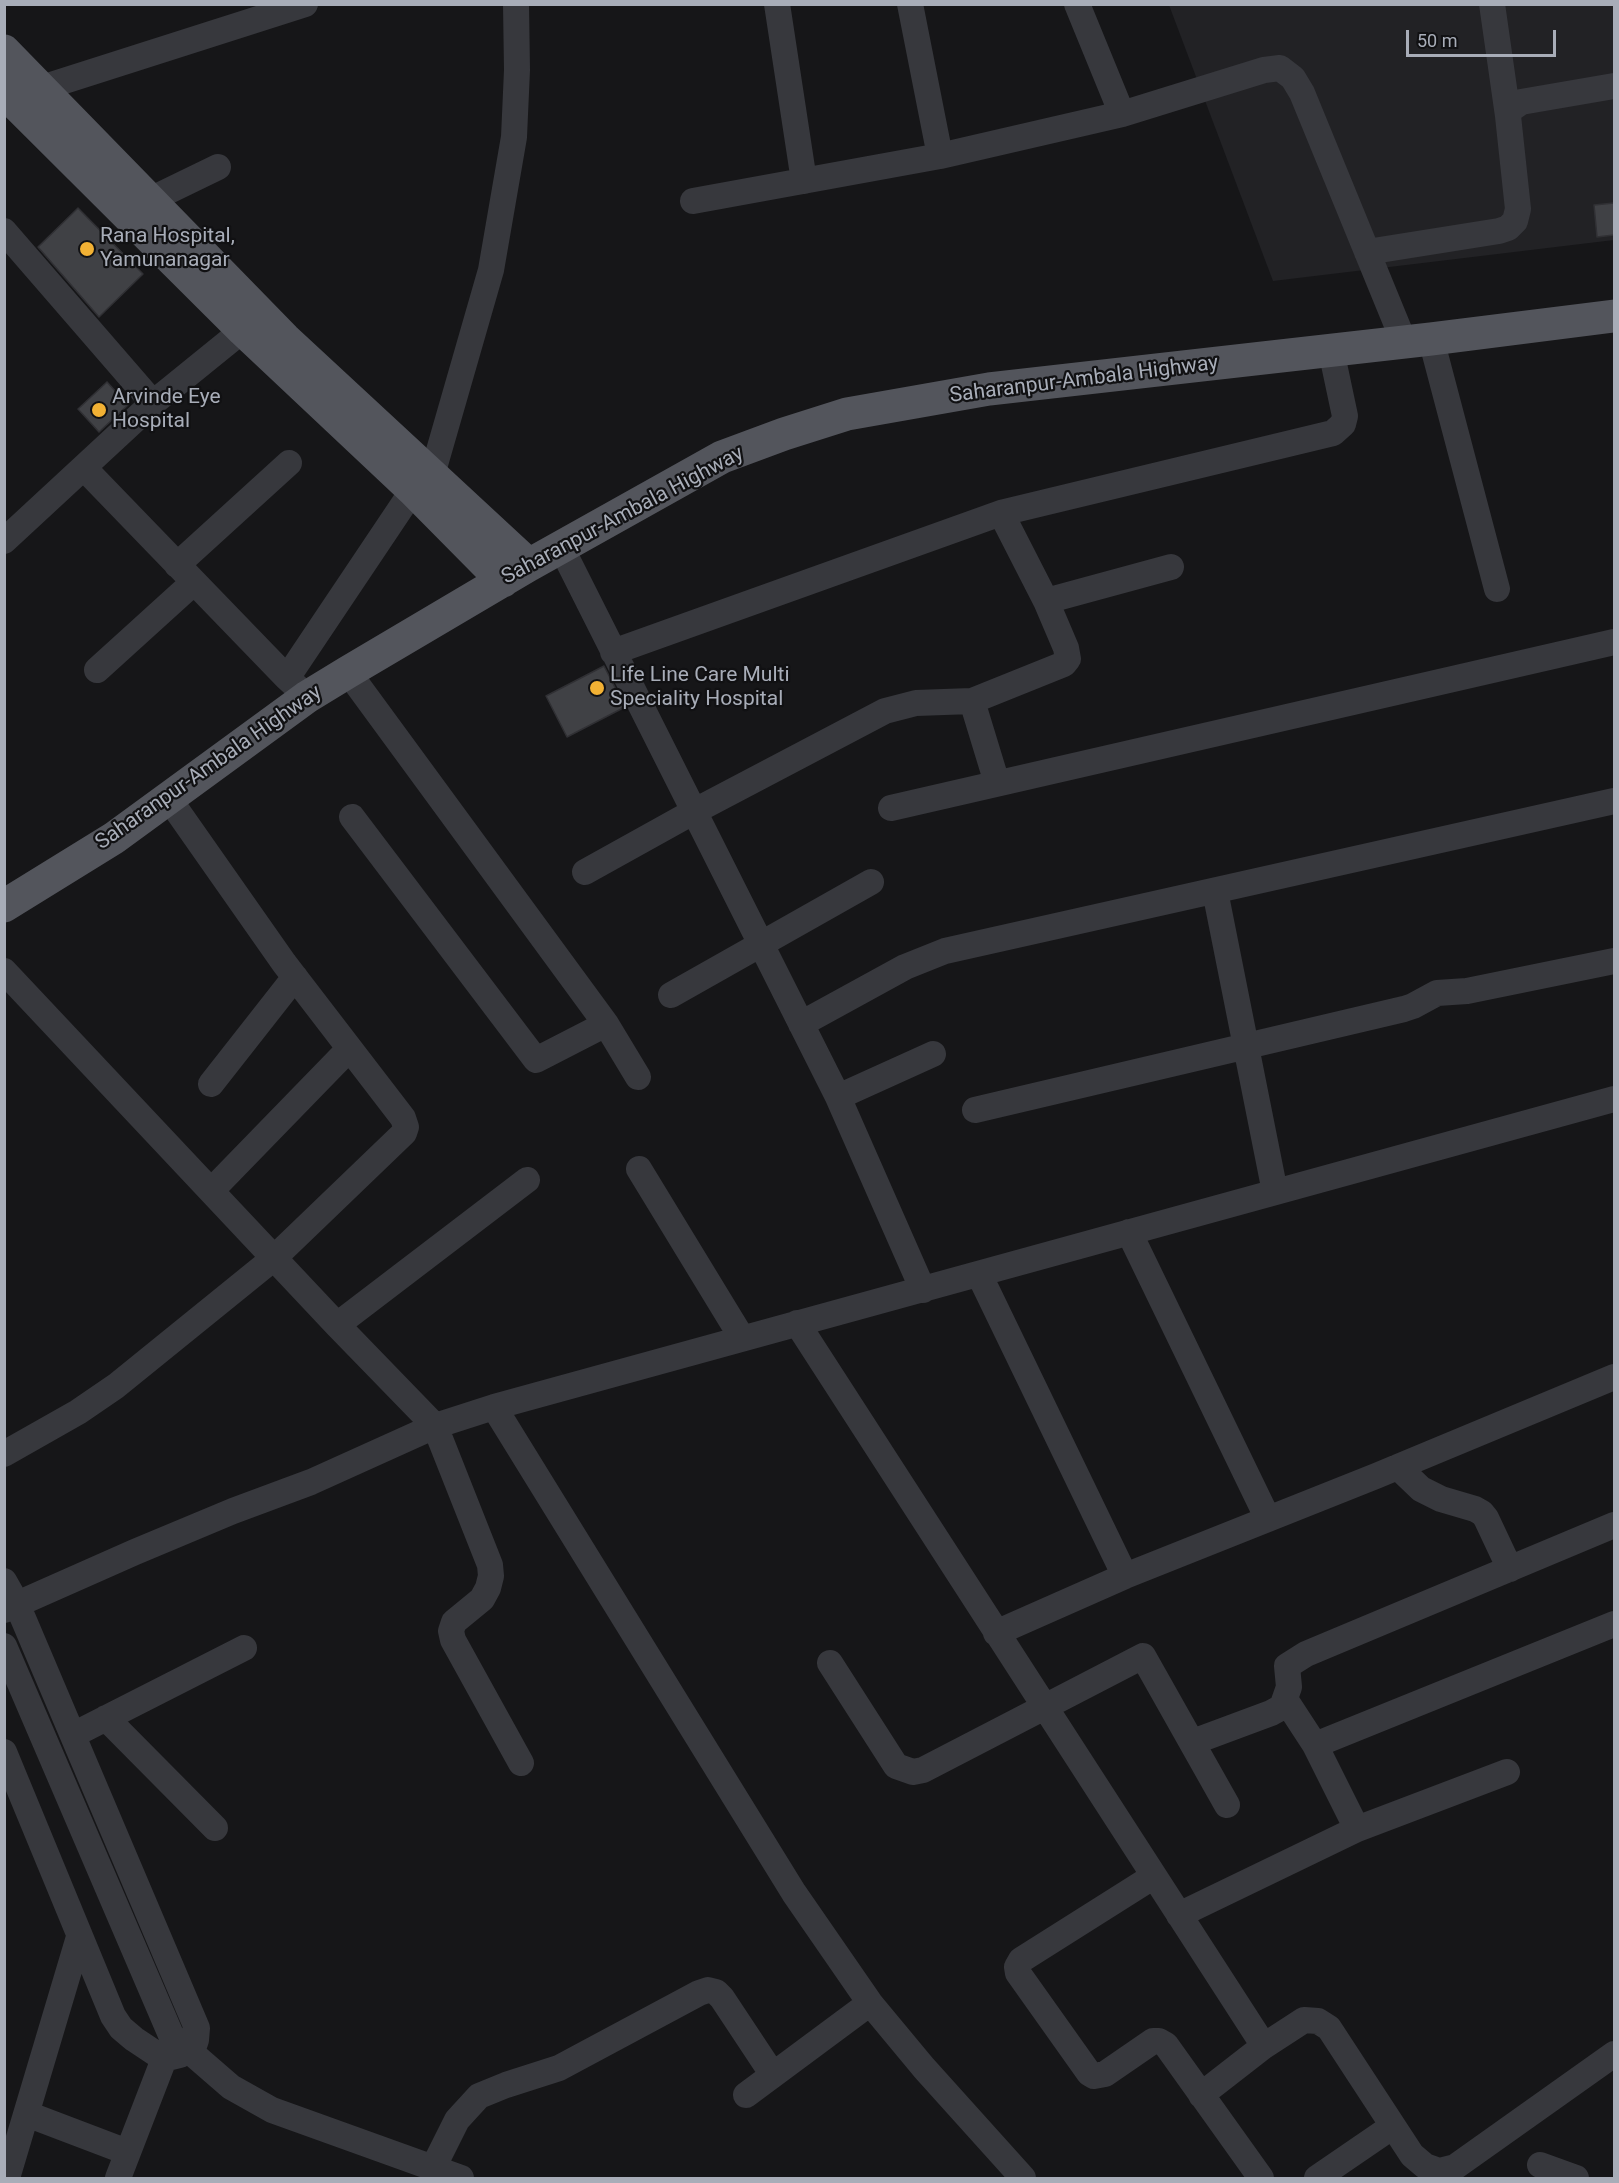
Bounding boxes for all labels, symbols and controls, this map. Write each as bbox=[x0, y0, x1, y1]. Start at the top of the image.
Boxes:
scale bar bbox=[1409, 18, 1559, 56]
text: 50 m bbox=[1417, 30, 1457, 51]
place label: Rana Hospital, Yamunanagar bbox=[100, 224, 235, 274]
marker: Rana Hospital, Yamunanagar bbox=[78, 240, 96, 258]
street label: Saharanpur-Ambala Highway bbox=[948, 351, 1220, 409]
place label: Arvinde Eye Hospital bbox=[112, 385, 221, 435]
marker: Arvinde Eye Hospital bbox=[90, 401, 108, 419]
street label: Saharanpur-Ambala Highway bbox=[498, 441, 748, 591]
place label: Life Line Care Multi Speciality Hospital bbox=[610, 663, 790, 713]
marker: Life Line Care Multi Speciality Hospital bbox=[588, 679, 606, 697]
street label: Saharanpur-Ambala Highway bbox=[91, 680, 327, 856]

